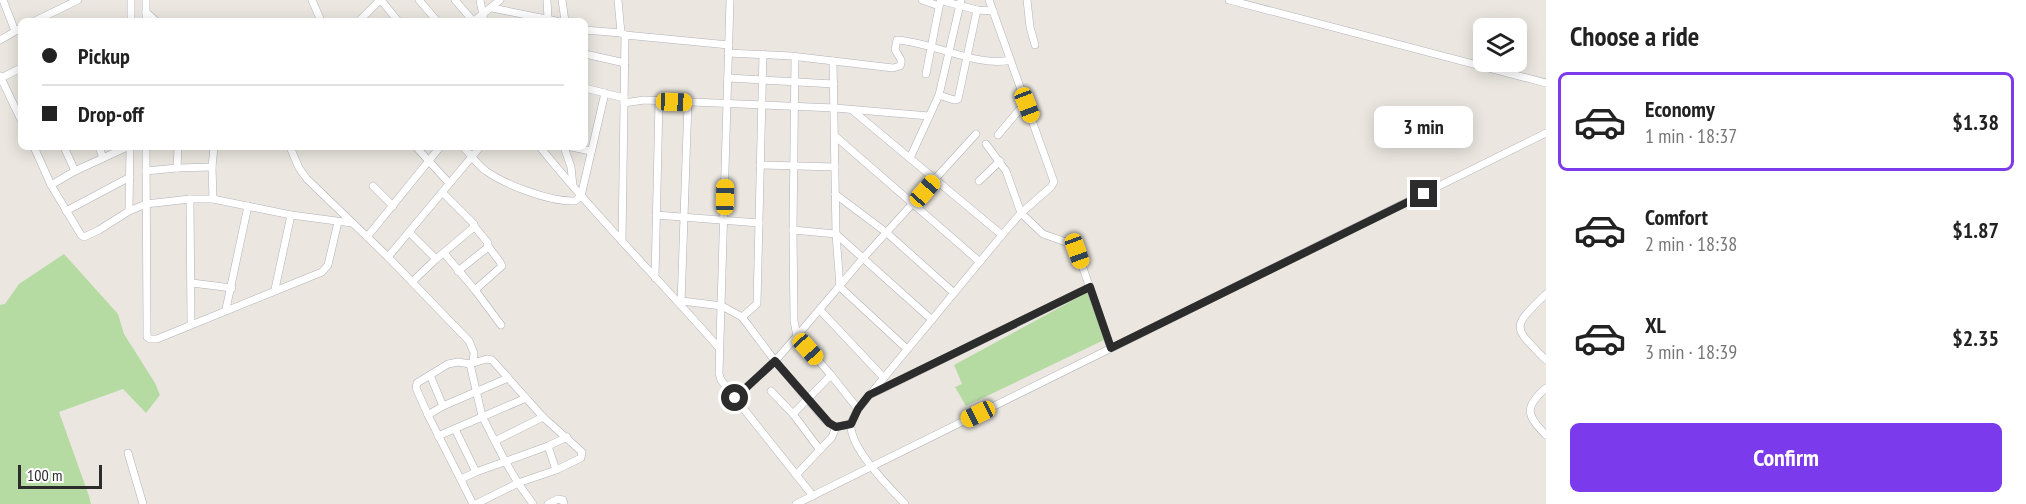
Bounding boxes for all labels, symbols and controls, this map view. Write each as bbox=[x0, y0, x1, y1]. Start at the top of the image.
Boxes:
map controls bbox=[1473, 18, 1527, 72]
button: layers bbox=[1473, 18, 1527, 72]
text: Choose a ride bbox=[1570, 19, 1699, 53]
text: Pickup bbox=[78, 42, 130, 70]
car bbox=[1012, 85, 1042, 125]
car bbox=[656, 92, 692, 112]
icon: car bbox=[1573, 95, 1627, 149]
text: Economy bbox=[1645, 95, 1715, 123]
text: Drop-off bbox=[78, 100, 144, 128]
callout: 3 min bbox=[1374, 107, 1474, 149]
text: $1.38 bbox=[1952, 108, 1999, 136]
text: 3 min bbox=[1403, 114, 1444, 140]
text: 1 min · 18:37 bbox=[1645, 123, 1737, 149]
car bbox=[906, 172, 944, 210]
car bbox=[716, 179, 734, 215]
route end bbox=[1410, 180, 1437, 207]
icon: car bbox=[1573, 203, 1627, 257]
text: Comfort bbox=[1645, 203, 1708, 231]
text: $1.87 bbox=[1952, 216, 1999, 244]
car bbox=[1062, 231, 1092, 271]
text: 2 min · 18:38 bbox=[1645, 231, 1737, 257]
icon: car bbox=[1573, 311, 1627, 365]
text: XL bbox=[1645, 311, 1666, 339]
text: $2.35 bbox=[1952, 324, 1999, 352]
car bbox=[789, 330, 827, 368]
text: 3 min · 18:39 bbox=[1645, 339, 1737, 365]
route start bbox=[721, 384, 748, 411]
car bbox=[958, 398, 998, 430]
button: Confirm bbox=[1570, 423, 2002, 492]
scale bar bbox=[18, 462, 102, 490]
text: 100 m bbox=[27, 465, 62, 485]

